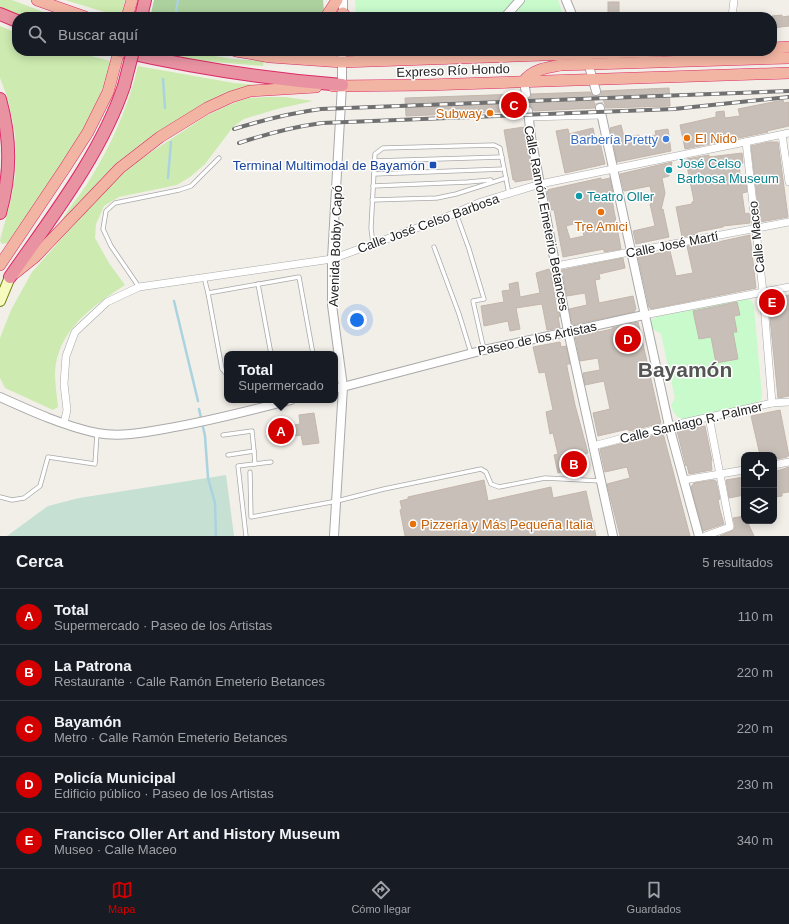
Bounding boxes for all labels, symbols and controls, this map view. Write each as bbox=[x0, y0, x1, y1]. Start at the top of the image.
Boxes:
search box bbox=[12, 12, 777, 56]
icon: search bbox=[26, 23, 48, 45]
text: Buscar aquí bbox=[58, 26, 138, 43]
street label: Expreso Río Hondo bbox=[396, 61, 510, 80]
pin: C bbox=[501, 90, 527, 120]
place label: Subway bbox=[436, 106, 482, 121]
marker: Subway bbox=[485, 108, 495, 118]
street label: Calle Ramón Emeterio Betances bbox=[521, 124, 572, 313]
place label: El Nido bbox=[695, 131, 737, 146]
place label: Barbería Pretty bbox=[571, 132, 658, 147]
marker: El Nido bbox=[682, 133, 692, 143]
marker: Barbería Pretty bbox=[661, 134, 671, 144]
place label: José Celso Barbosa Museum bbox=[677, 156, 779, 186]
place label: Terminal Multimodal de Bayamón bbox=[233, 158, 425, 173]
marker: Terminal Multimodal de Bayamón bbox=[428, 160, 438, 170]
marker: José Celso Barbosa Museum bbox=[664, 165, 674, 175]
street label: Avenida Bobby Capó bbox=[326, 185, 345, 307]
place label: Teatro Oller bbox=[587, 189, 655, 204]
street label: Calle José Celso Barbosa bbox=[355, 191, 502, 256]
marker: Teatro Oller bbox=[574, 191, 584, 201]
street label: Calle Maceo bbox=[745, 200, 768, 274]
marker: Tre Amici bbox=[596, 207, 606, 217]
place label: Tre Amici bbox=[574, 219, 628, 234]
street label: Calle José Martí bbox=[625, 228, 720, 261]
pin: E bbox=[759, 287, 785, 317]
your location bbox=[347, 310, 367, 330]
street label: Paseo de los Artistas bbox=[476, 318, 599, 358]
pin: D bbox=[615, 324, 641, 354]
popup bbox=[224, 351, 338, 403]
district label: Bayamón bbox=[638, 358, 732, 381]
text: Total bbox=[238, 361, 273, 378]
text: Supermercado bbox=[238, 378, 324, 393]
street label: Calle Santiago R. Palmer bbox=[618, 399, 765, 446]
pin: A bbox=[268, 416, 294, 446]
pin: B bbox=[561, 449, 587, 479]
map controls bbox=[741, 452, 777, 524]
button: locate bbox=[741, 452, 777, 488]
button: layers bbox=[741, 488, 777, 524]
place label: Pizzería y Más Pequeña Italia bbox=[421, 517, 594, 532]
marker: Pizzería y Más Pequeña Italia bbox=[408, 519, 418, 529]
text: Cerca bbox=[16, 552, 63, 571]
text: 5 resultados bbox=[702, 555, 773, 570]
text: Total bbox=[54, 601, 89, 618]
text: A bbox=[24, 609, 34, 624]
text: 110 m bbox=[738, 609, 773, 624]
text: Supermercado · Paseo de los Artistas bbox=[54, 618, 272, 633]
text: La Patrona bbox=[54, 657, 132, 674]
text: B bbox=[24, 665, 34, 680]
text: 220 m bbox=[737, 665, 773, 680]
text: Restaurante · Calle Ramón Emeterio Betances bbox=[54, 674, 325, 689]
text: Bayamón bbox=[54, 713, 122, 730]
text: C bbox=[24, 721, 34, 736]
text: 220 m bbox=[737, 721, 773, 736]
text: Metro · Calle Ramón Emeterio Betances bbox=[54, 730, 287, 745]
text: Policía Municipal bbox=[54, 769, 176, 786]
text: D bbox=[24, 777, 34, 792]
text: 230 m bbox=[737, 777, 773, 792]
text: Edificio público · Paseo de los Artistas bbox=[54, 786, 274, 801]
text: Francisco Oller Art and History Museum bbox=[54, 825, 340, 842]
text: E bbox=[25, 833, 33, 848]
text: 340 m bbox=[737, 833, 773, 848]
text: Museo · Calle Maceo bbox=[54, 842, 177, 857]
tab: Mapa bbox=[108, 879, 135, 915]
tab: Cómo llegar bbox=[351, 879, 411, 915]
tab: Guardados bbox=[627, 879, 681, 915]

